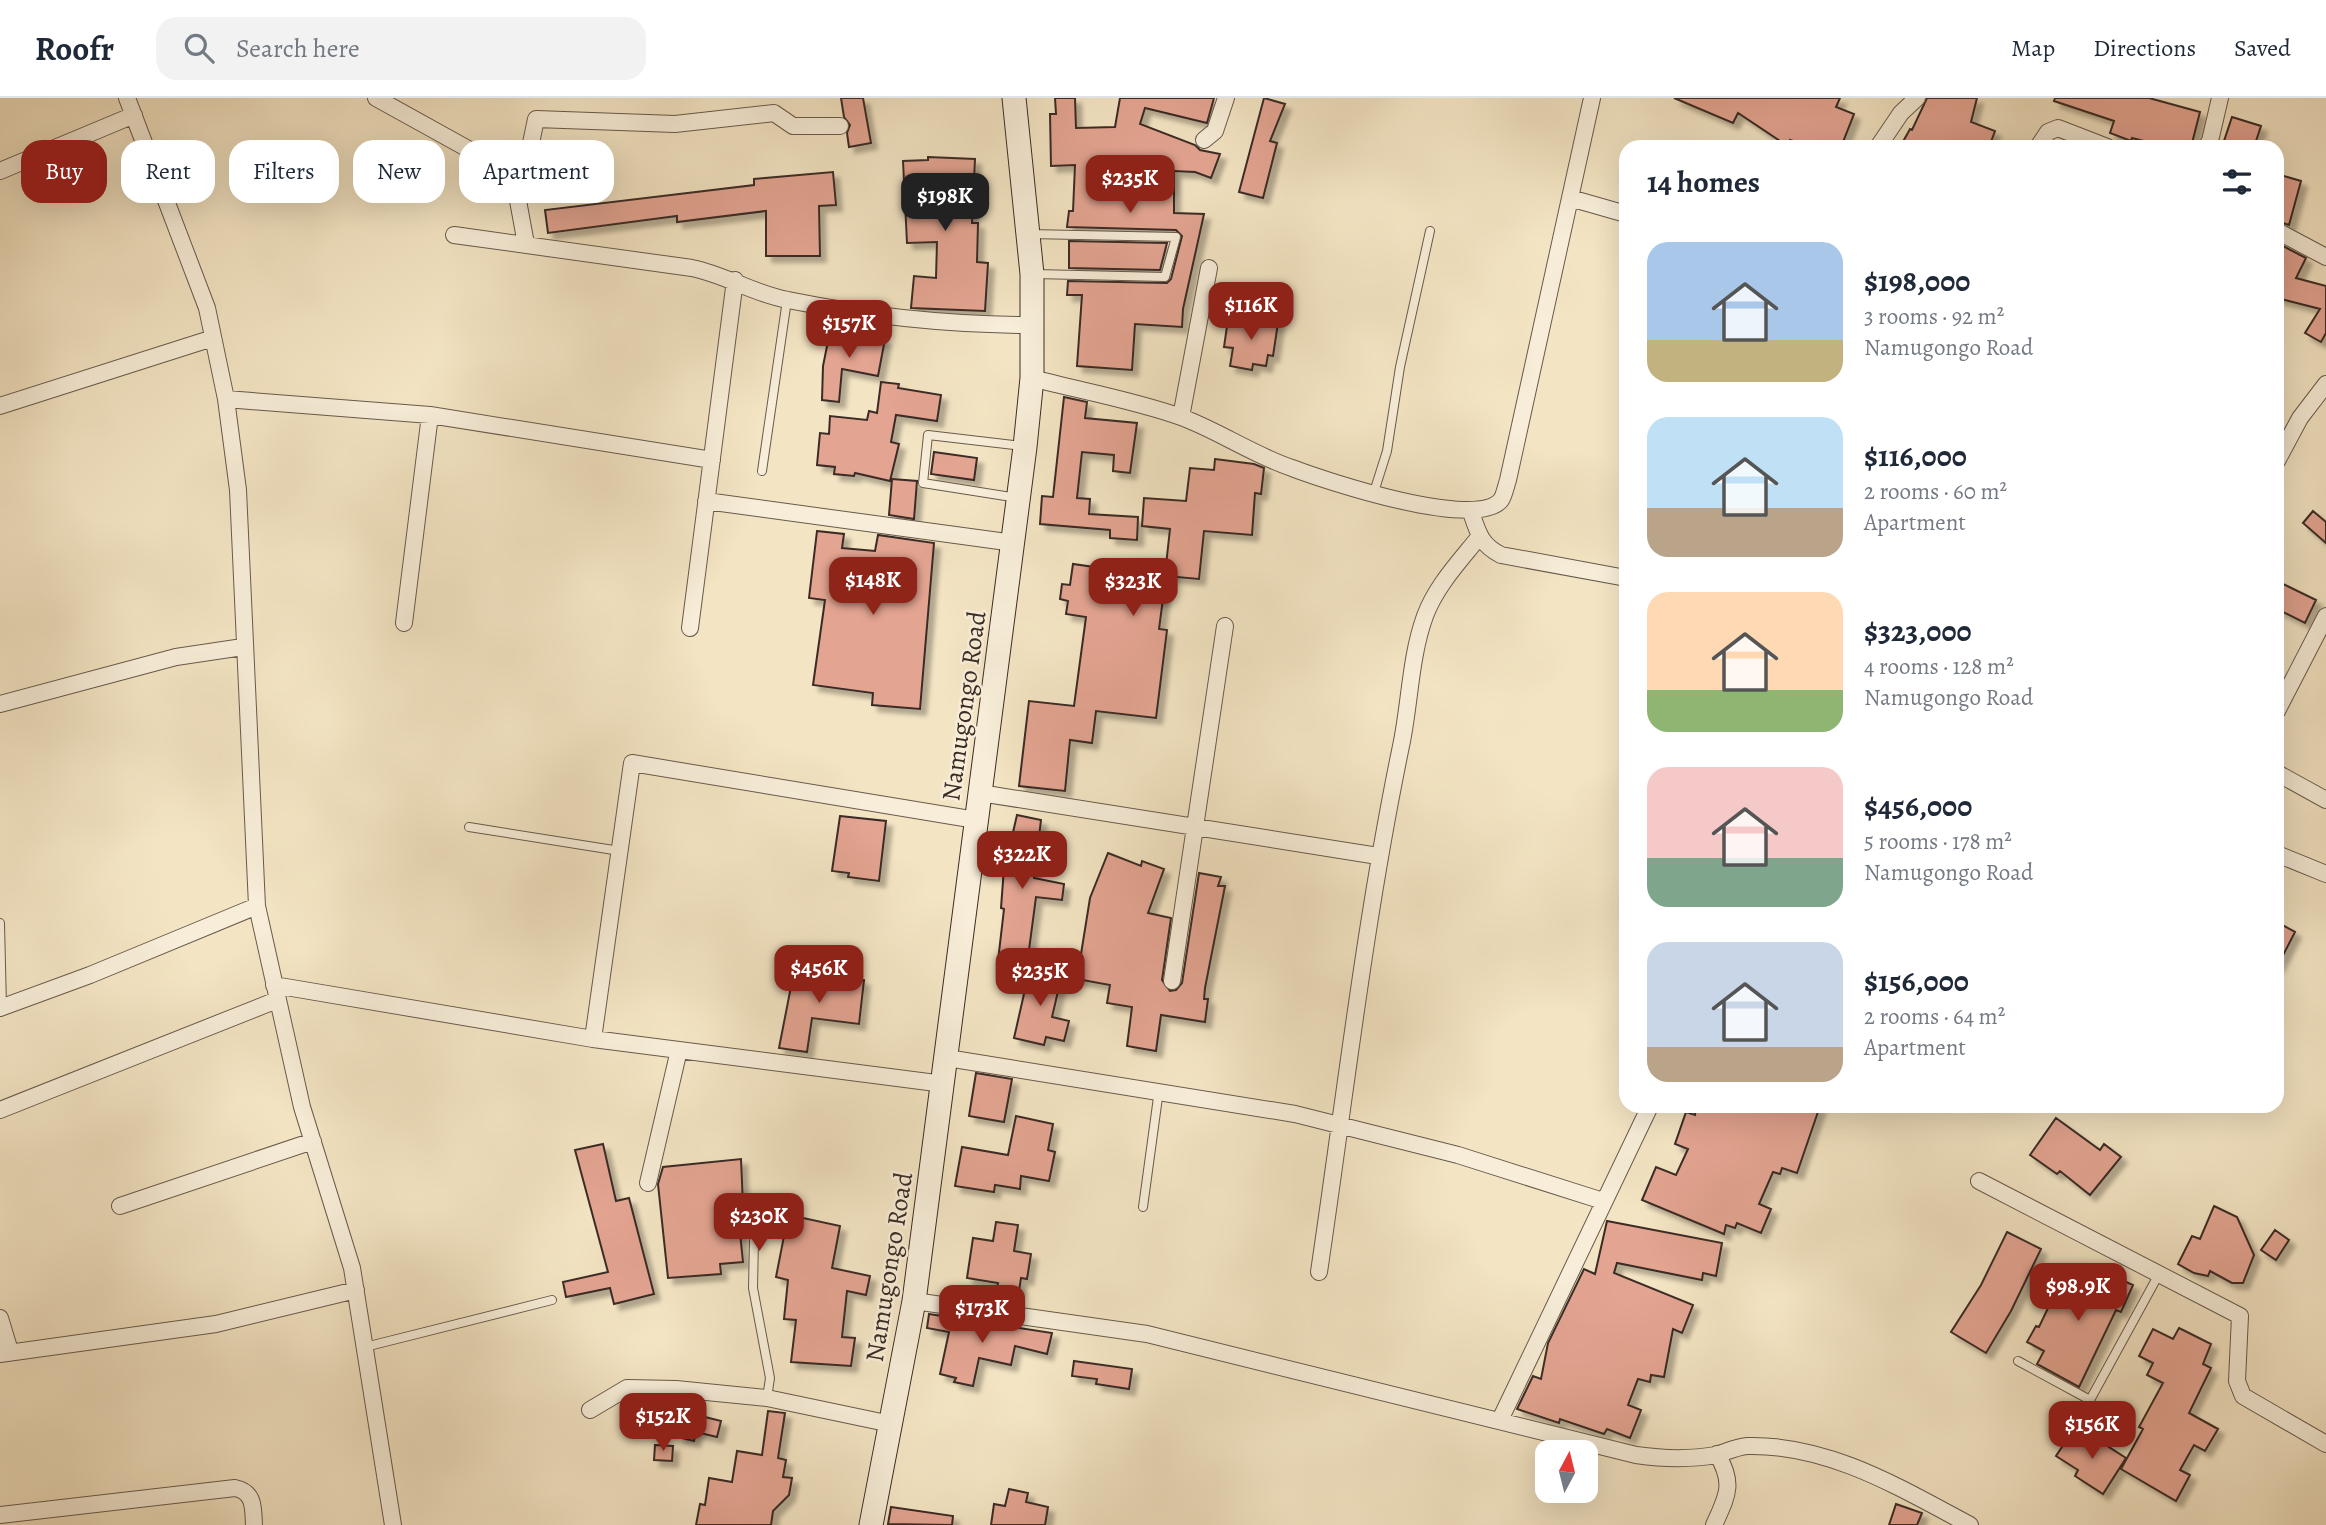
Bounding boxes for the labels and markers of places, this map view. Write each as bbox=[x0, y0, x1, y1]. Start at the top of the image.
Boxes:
pin: $235K bbox=[1081, 156, 1179, 215]
pin: $198K bbox=[896, 174, 994, 233]
pin: $116K bbox=[1202, 282, 1300, 342]
pin: $157K bbox=[800, 300, 898, 360]
pin: $148K bbox=[824, 558, 922, 617]
pin: $323K bbox=[1084, 559, 1182, 618]
pin: $322K bbox=[973, 832, 1071, 891]
pin: $456K bbox=[770, 946, 868, 1005]
pin: $235K bbox=[991, 948, 1089, 1008]
pin: $230K bbox=[710, 1194, 808, 1253]
pin: $98.9K bbox=[2021, 1264, 2135, 1323]
pin: $173K bbox=[933, 1286, 1031, 1345]
pin: $152K bbox=[614, 1394, 712, 1453]
pin: $156K bbox=[2043, 1402, 2141, 1461]

